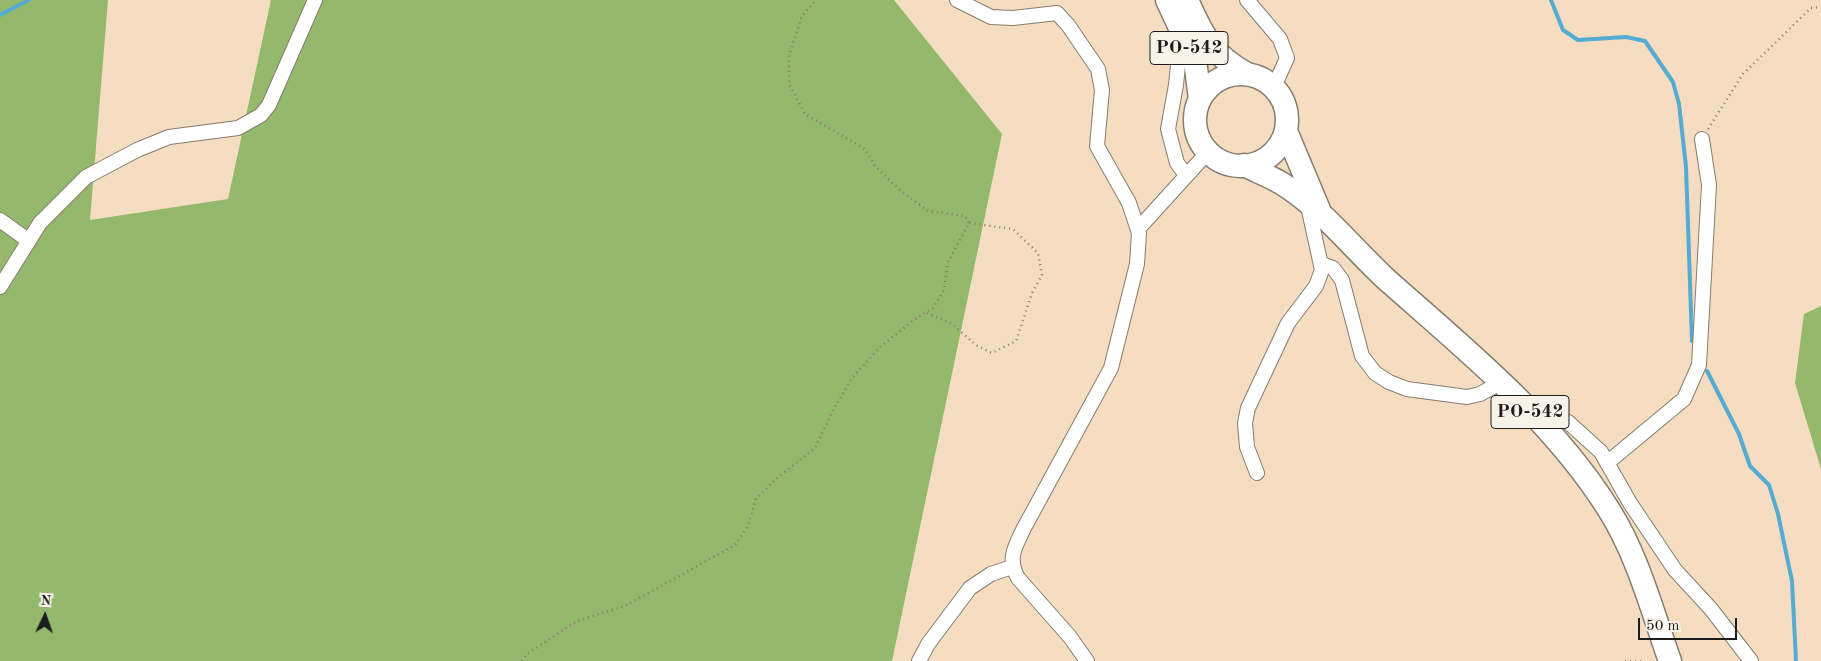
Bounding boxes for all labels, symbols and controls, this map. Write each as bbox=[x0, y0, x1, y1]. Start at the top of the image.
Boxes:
road number: PO-542 bbox=[1150, 32, 1228, 64]
road number: PO-542 bbox=[1491, 396, 1569, 428]
north arrow bbox=[20, 591, 70, 641]
text: N bbox=[40, 594, 51, 608]
scale bar bbox=[1641, 608, 1740, 640]
text: 50 m bbox=[1646, 619, 1680, 634]

